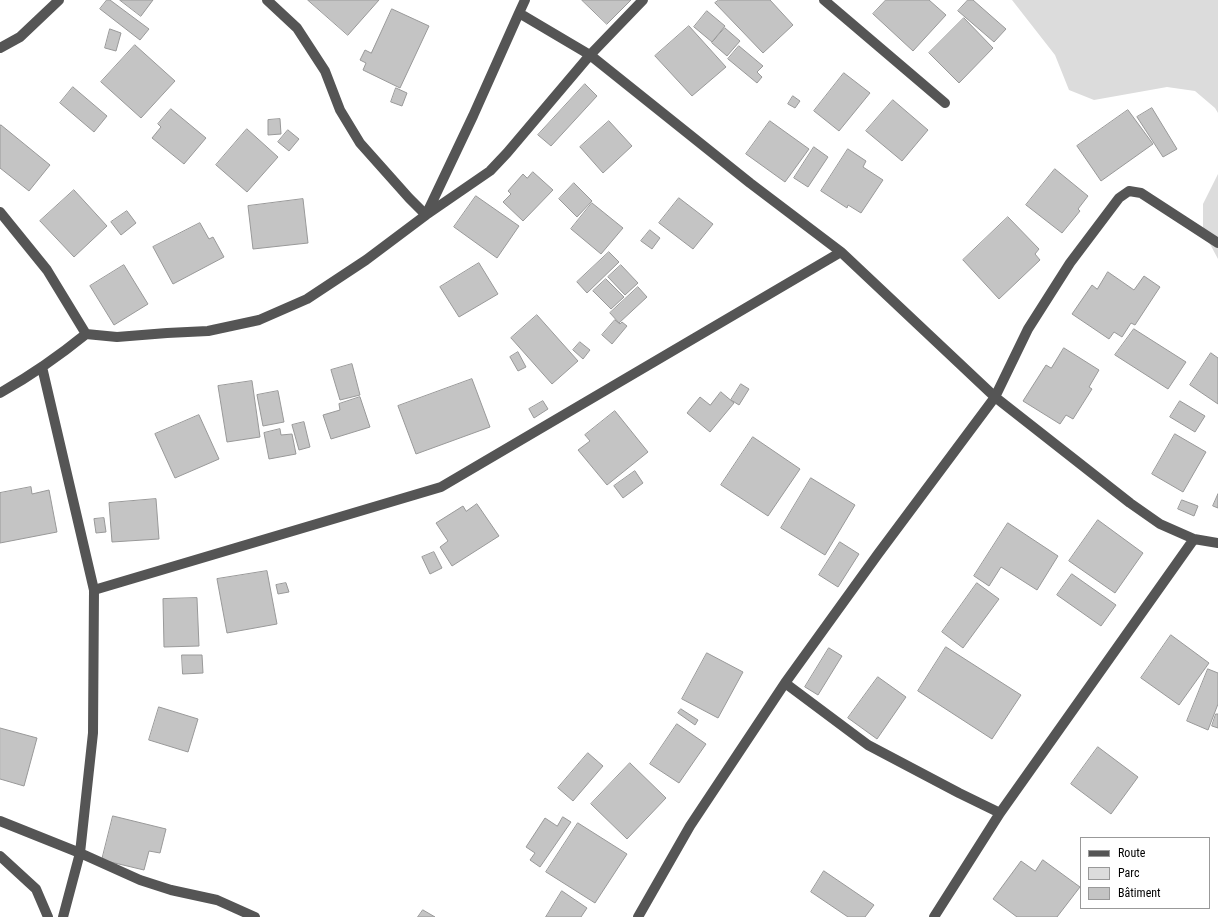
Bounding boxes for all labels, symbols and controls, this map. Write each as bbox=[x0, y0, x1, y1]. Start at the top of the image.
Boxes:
legend bbox=[1080, 837, 1210, 909]
text: Route bbox=[1118, 846, 1145, 860]
text: Parc bbox=[1118, 866, 1139, 880]
text: Bâtiment bbox=[1118, 886, 1161, 900]

